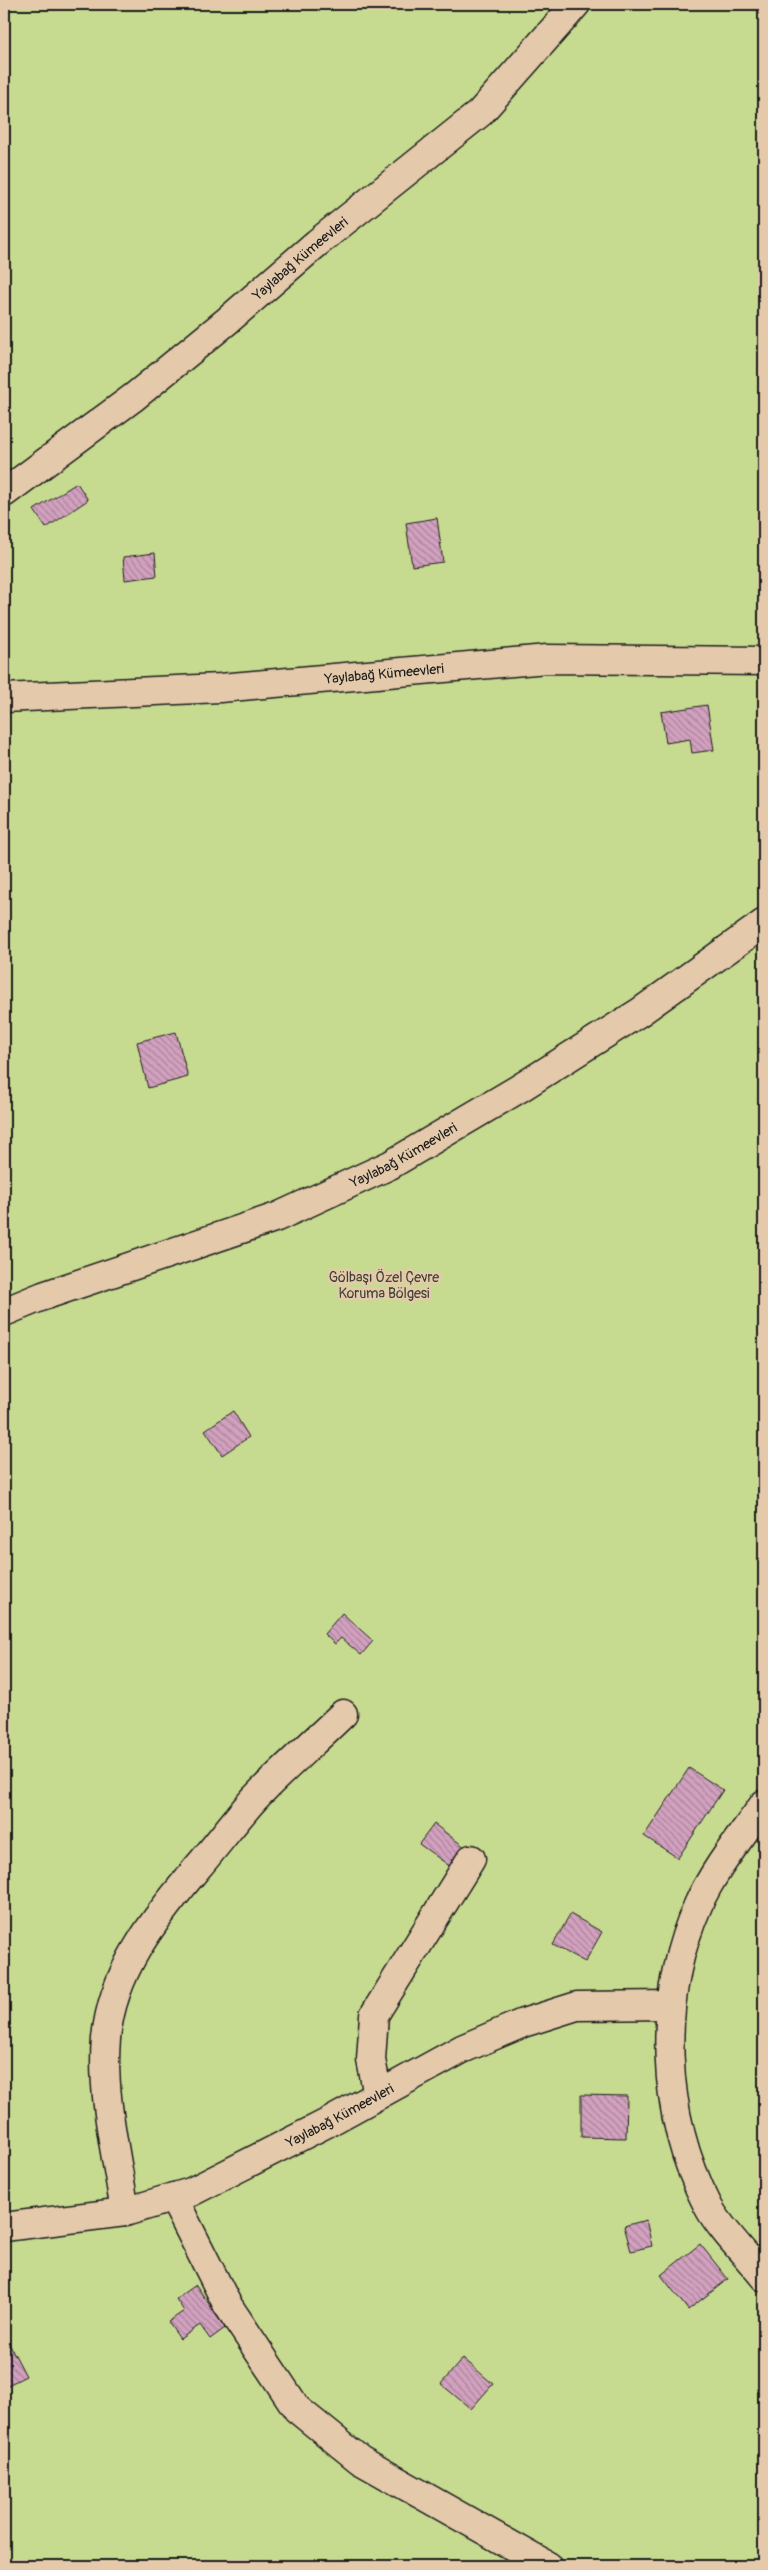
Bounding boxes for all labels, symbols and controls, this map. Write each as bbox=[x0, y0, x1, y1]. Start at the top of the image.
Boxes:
street label: Yaylabağ Kümeevleri bbox=[248, 213, 352, 304]
street label: Yaylabağ Kümeevleri bbox=[323, 660, 445, 687]
street label: Yaylabağ Kümeevleri bbox=[346, 1119, 460, 1191]
park label: Gölbaşı Özel Çevre Koruma Bölgesi bbox=[329, 1268, 439, 1302]
street label: Yaylabağ Kümeevleri bbox=[282, 2080, 397, 2152]

